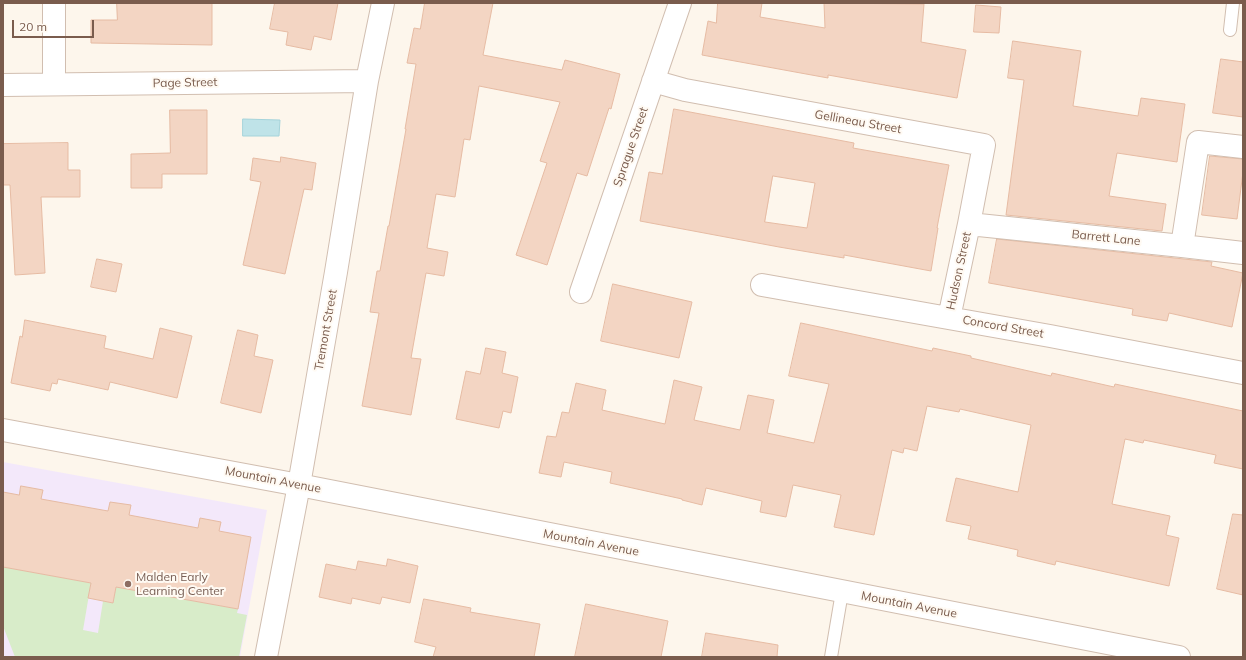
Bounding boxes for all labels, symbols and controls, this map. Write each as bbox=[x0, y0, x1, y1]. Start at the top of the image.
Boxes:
scale bar bbox=[14, 12, 96, 38]
text: 20 m bbox=[19, 19, 47, 34]
street label: Page Street bbox=[152, 75, 218, 91]
street label: Sprague Street bbox=[611, 105, 651, 189]
street label: Gellineau Street bbox=[813, 107, 903, 137]
street label: Barrett Lane bbox=[1071, 227, 1141, 249]
street label: Hudson Street bbox=[944, 231, 974, 311]
street label: Tremont Street bbox=[312, 288, 340, 372]
street label: Concord Street bbox=[961, 313, 1045, 341]
street label: Mountain Avenue bbox=[224, 464, 322, 496]
street label: Mountain Avenue bbox=[542, 527, 640, 559]
place label: Malden Early Learning Center bbox=[136, 570, 224, 598]
marker: Malden Early Learning Center bbox=[123, 579, 133, 589]
street label: Mountain Avenue bbox=[860, 589, 958, 621]

